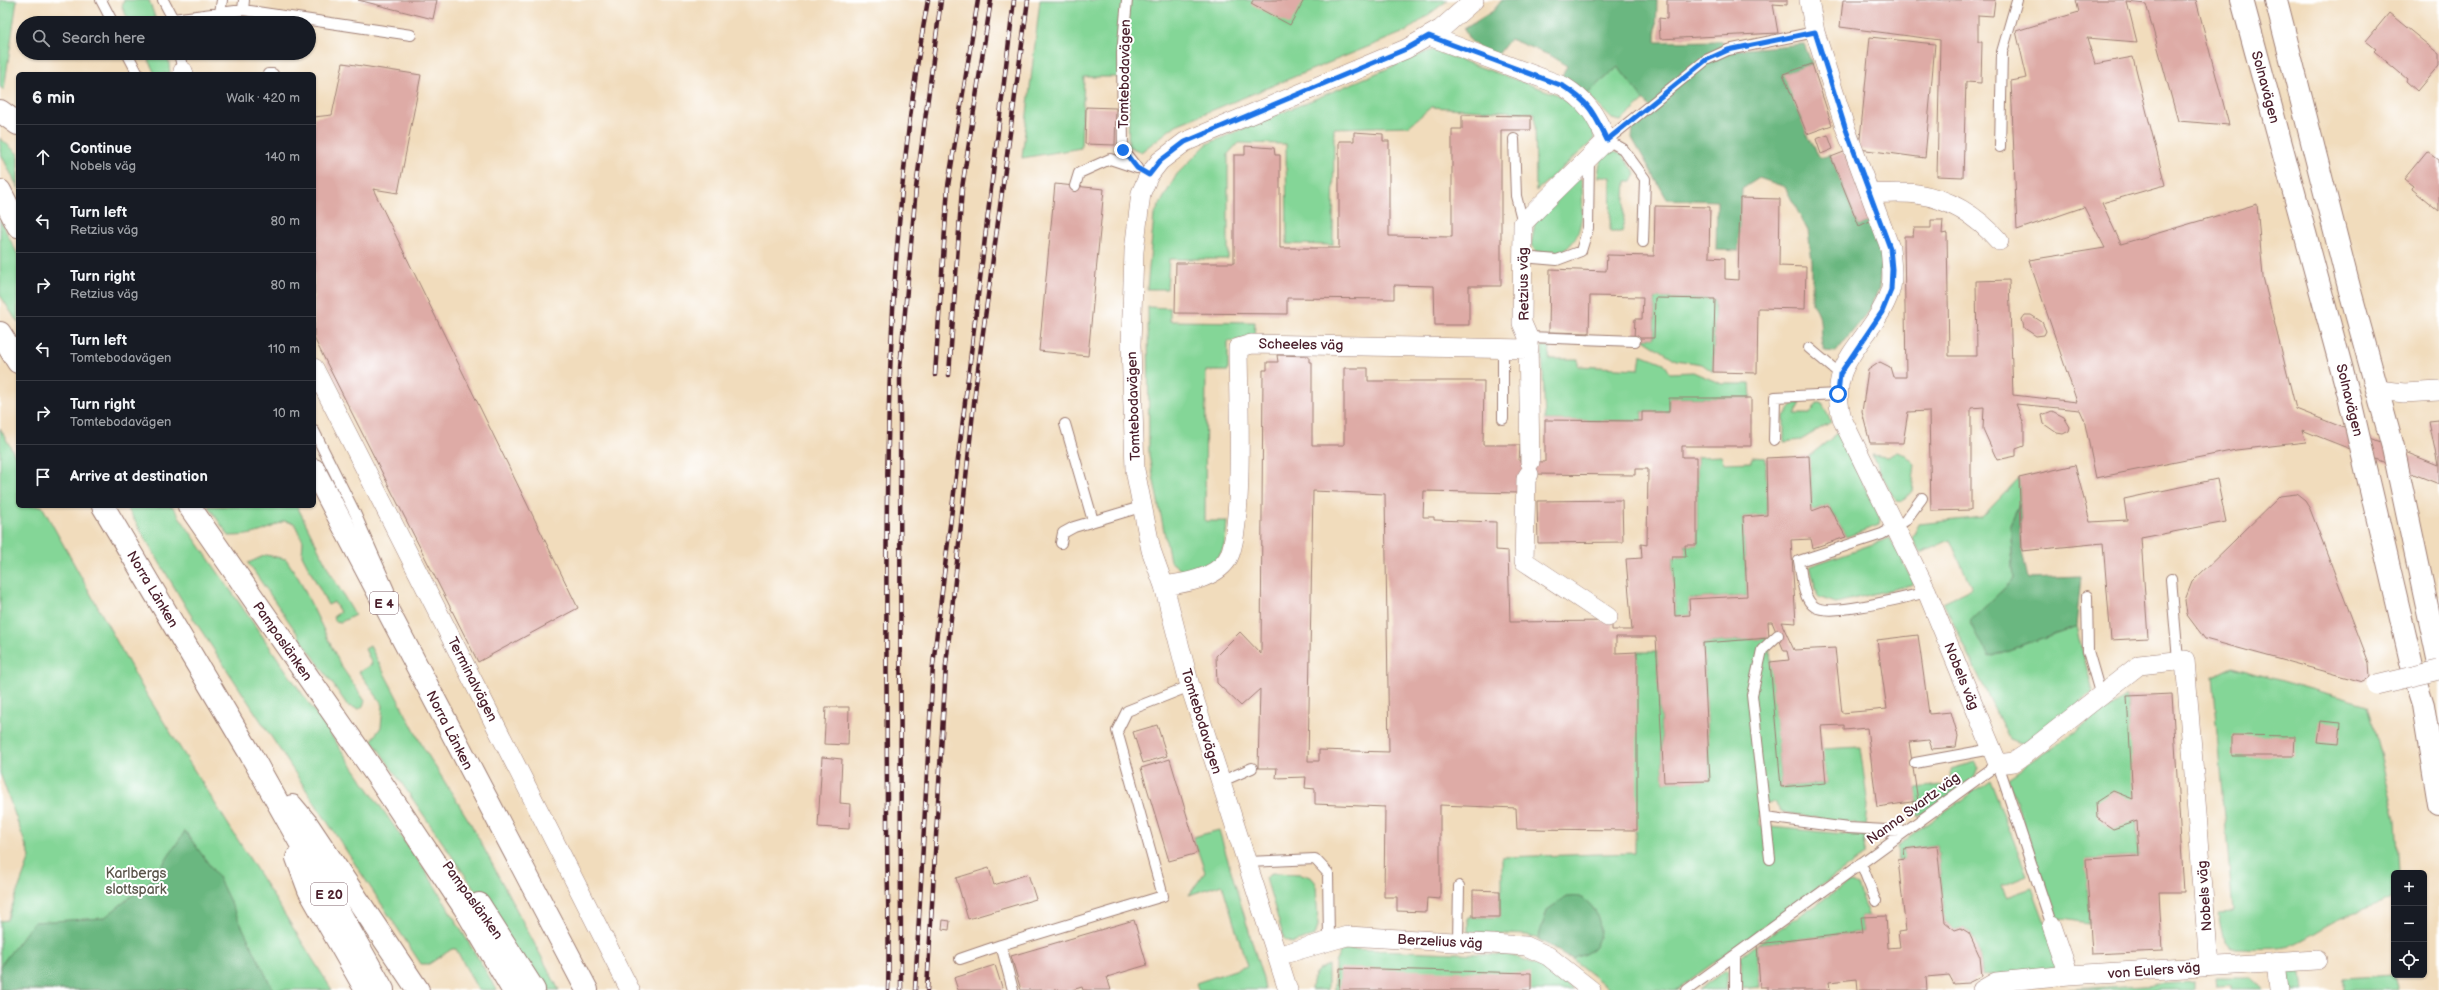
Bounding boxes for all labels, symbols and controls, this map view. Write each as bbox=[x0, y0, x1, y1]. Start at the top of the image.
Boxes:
search box bbox=[16, 16, 316, 60]
street label: Tomtebodavägen bbox=[1115, 19, 1134, 129]
icon: search bbox=[30, 27, 52, 49]
text: Search here bbox=[62, 29, 145, 48]
street label: Solnavägen bbox=[2248, 49, 2283, 125]
text: 6 min bbox=[32, 88, 75, 108]
text: Walk · 420 m bbox=[226, 90, 300, 106]
text: Continue bbox=[70, 139, 132, 158]
route end bbox=[1114, 141, 1132, 159]
icon: ahead bbox=[32, 146, 54, 168]
text: 140 m bbox=[265, 149, 300, 165]
text: Nobels väg bbox=[70, 158, 136, 174]
text: Turn left bbox=[70, 203, 127, 222]
icon: left bbox=[32, 210, 54, 232]
text: 80 m bbox=[271, 213, 300, 229]
text: Retzius väg bbox=[70, 222, 138, 238]
street label: Retzius väg bbox=[1514, 247, 1533, 321]
text: Turn right bbox=[70, 267, 135, 286]
icon: right bbox=[32, 274, 54, 296]
text: 80 m bbox=[271, 277, 300, 293]
text: Retzius väg bbox=[70, 286, 138, 302]
text: Turn left bbox=[70, 331, 127, 350]
street label: Scheeles väg bbox=[1258, 335, 1344, 354]
icon: left bbox=[32, 338, 54, 360]
text: 110 m bbox=[268, 341, 300, 357]
text: Tomtebodavägen bbox=[70, 350, 171, 366]
street label: Tomtebodavägen bbox=[1123, 351, 1144, 461]
street label: Solnavägen bbox=[2332, 362, 2367, 438]
route start bbox=[1829, 385, 1847, 403]
text: Turn right bbox=[70, 395, 135, 414]
icon: right bbox=[32, 402, 54, 424]
text: 10 m bbox=[273, 405, 300, 421]
text: Tomtebodavägen bbox=[70, 414, 171, 430]
icon: arrive bbox=[32, 466, 54, 488]
text: Arrive at destination bbox=[70, 467, 208, 486]
street label: Norra Länken bbox=[123, 548, 182, 631]
road number: E 4 bbox=[370, 592, 398, 614]
street label: Pampaslänken bbox=[249, 599, 316, 684]
street label: Terminalvägen bbox=[444, 634, 501, 725]
street label: Nobels väg bbox=[1940, 640, 1983, 712]
street label: Tomtebodavägen bbox=[1177, 666, 1226, 776]
street label: Norra Länken bbox=[422, 688, 477, 773]
street label: Nanna Svartz väg bbox=[1863, 769, 1963, 848]
street label: Pampaslänken bbox=[439, 858, 507, 943]
street label: Nobels väg bbox=[2194, 860, 2215, 932]
park label: Karlbergs slottspark bbox=[105, 865, 167, 898]
map controls bbox=[2391, 870, 2427, 978]
button: + bbox=[2391, 870, 2427, 906]
road number: E 20 bbox=[311, 883, 347, 905]
button: − bbox=[2391, 906, 2427, 942]
street label: Berzelius väg bbox=[1397, 931, 1483, 952]
button: locate bbox=[2391, 942, 2427, 978]
street label: von Eulers väg bbox=[2106, 959, 2201, 982]

